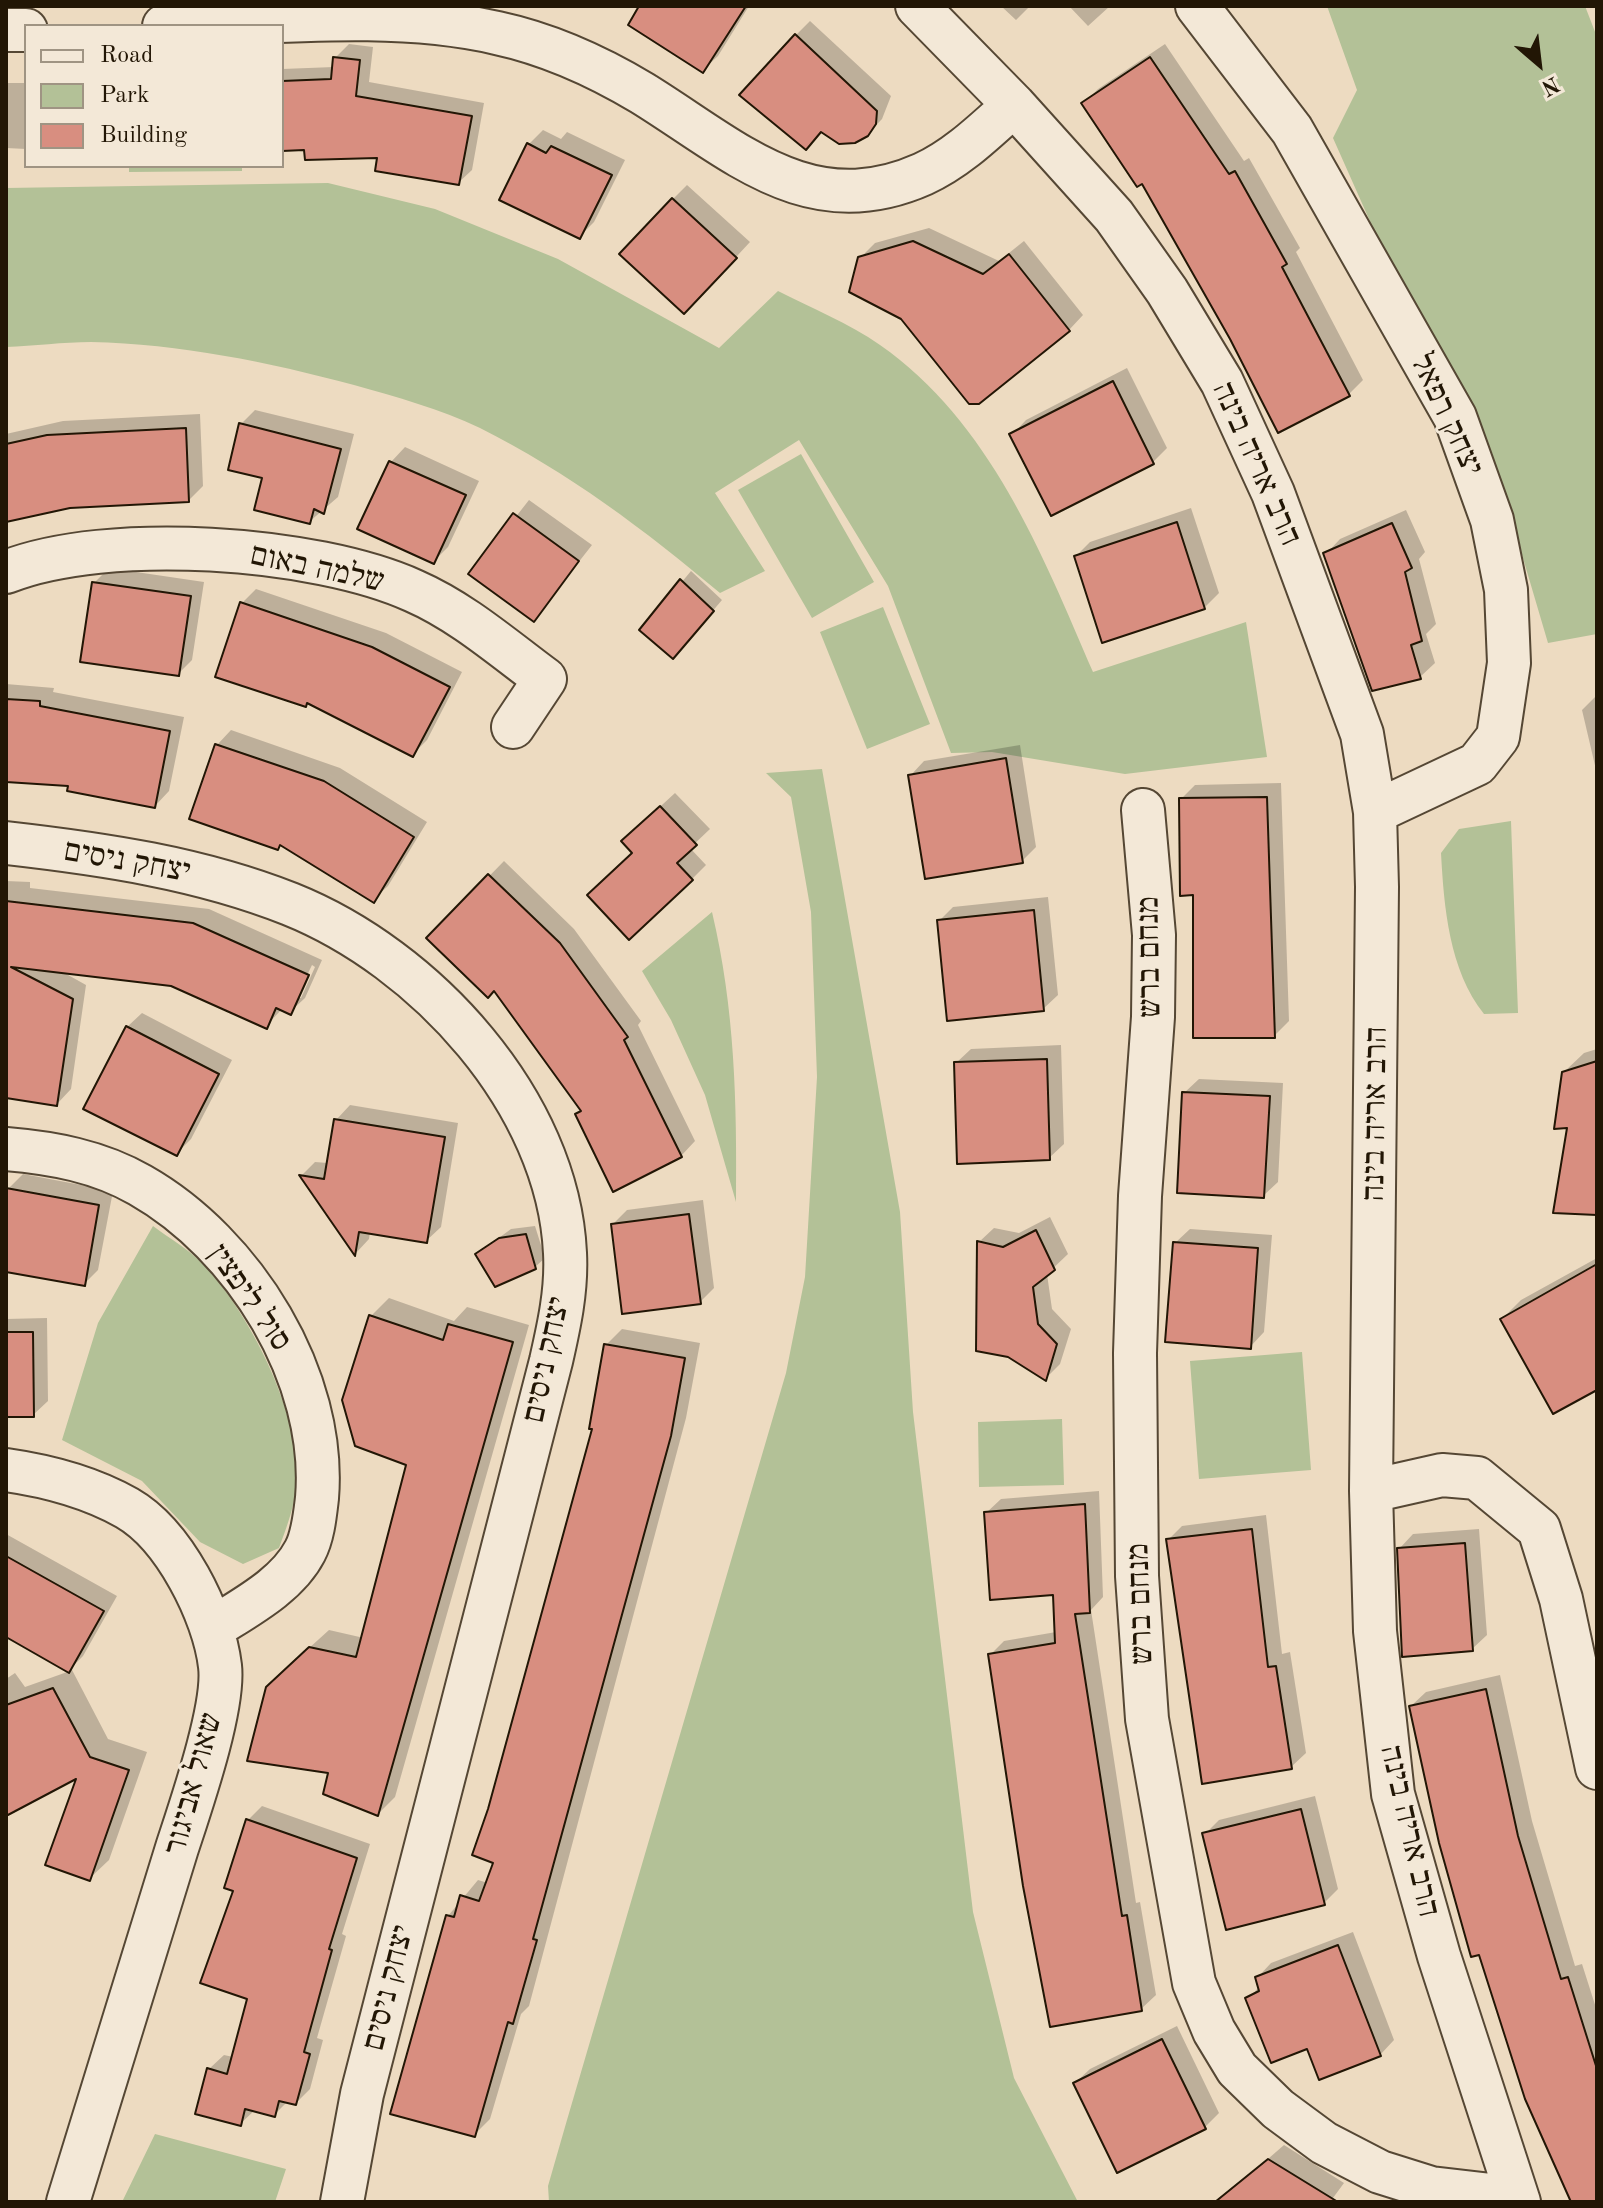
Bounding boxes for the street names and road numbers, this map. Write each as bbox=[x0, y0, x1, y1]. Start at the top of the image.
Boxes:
street label: יצחק רפאל bbox=[1401, 348, 1491, 482]
street label: הרב אריה בינה bbox=[1203, 376, 1309, 552]
street label: שלמה באום bbox=[246, 536, 388, 602]
street label: יצחק ניסים bbox=[61, 832, 193, 892]
street label: מנחם ברש bbox=[1130, 896, 1170, 1018]
street label: הרב אריה בינה bbox=[1355, 1026, 1397, 1202]
street label: סול ליפצין bbox=[198, 1237, 300, 1359]
street label: יצחק ניסים bbox=[515, 1293, 579, 1427]
street label: מנחם ברש bbox=[1120, 1542, 1162, 1666]
street label: שאול אביגור bbox=[157, 1709, 231, 1859]
street label: הרב אריה בינה bbox=[1371, 1741, 1447, 1921]
street label: יצחק ניסים bbox=[355, 1921, 423, 2055]

